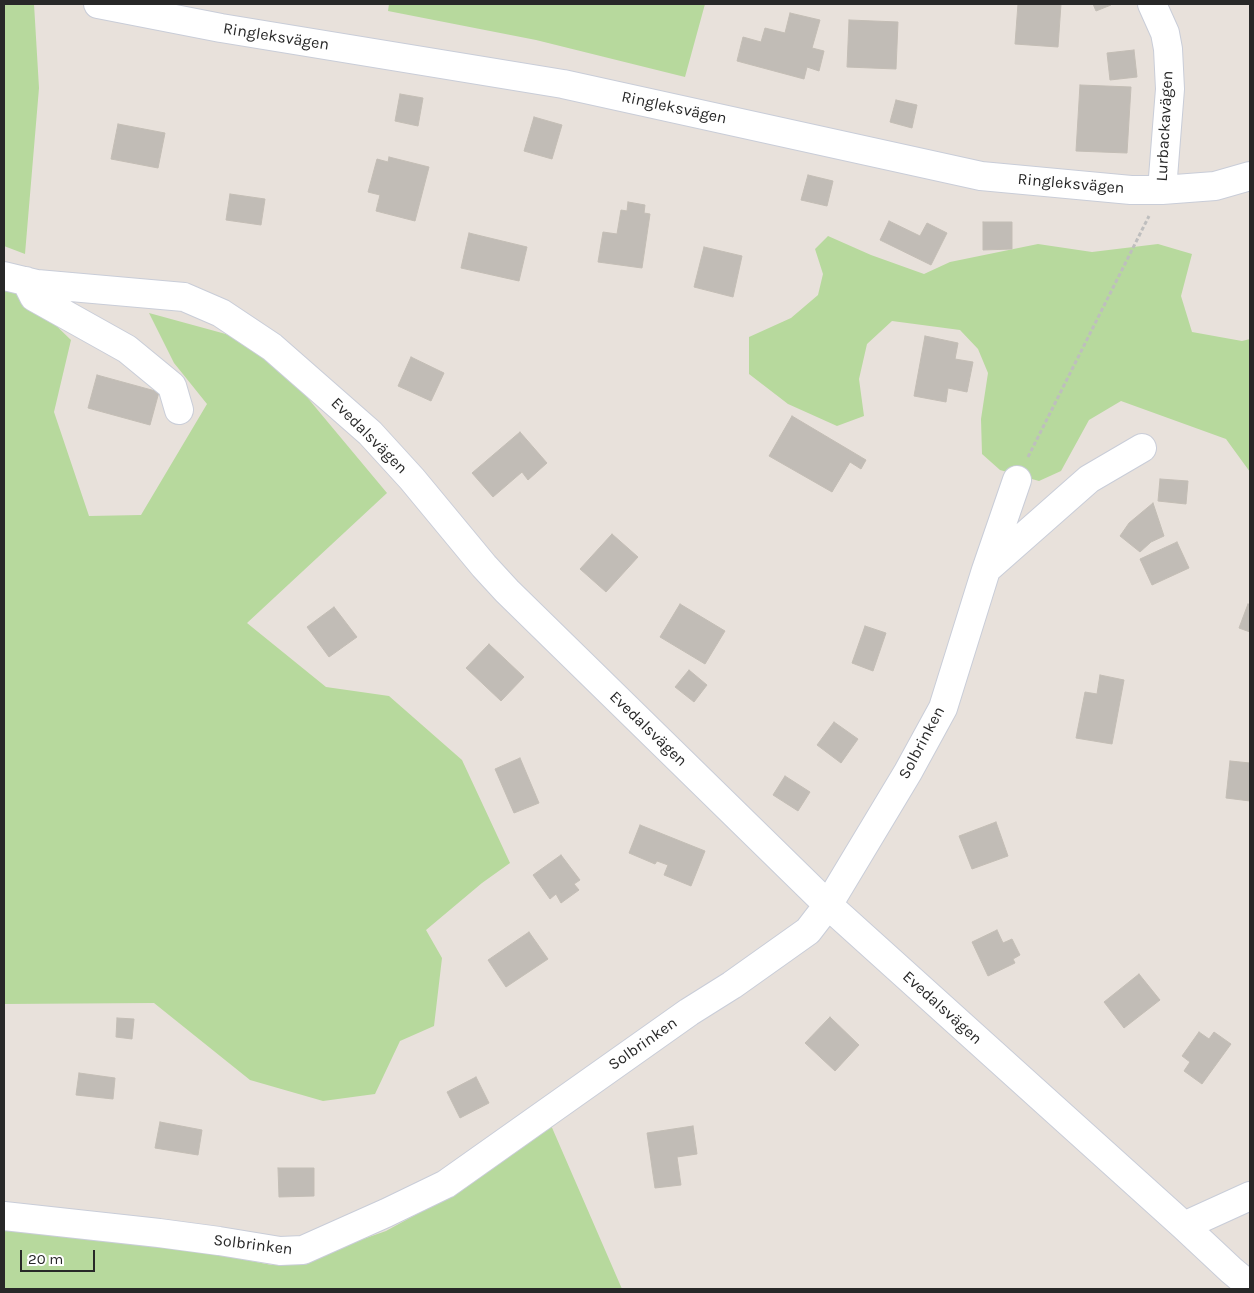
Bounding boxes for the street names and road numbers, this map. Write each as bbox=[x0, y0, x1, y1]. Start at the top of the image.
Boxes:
street label: Ringleksvägen bbox=[222, 19, 330, 55]
street label: Lurbackavägen bbox=[1153, 70, 1177, 182]
street label: Ringleksvägen bbox=[620, 87, 728, 129]
street label: Ringleksvägen bbox=[1017, 170, 1125, 198]
street label: Evedalsvägen bbox=[327, 394, 411, 478]
street label: Evedalsvägen bbox=[605, 687, 691, 771]
street label: Solbrinken bbox=[895, 703, 949, 783]
street label: Evedalsvägen bbox=[898, 967, 986, 1049]
street label: Solbrinken bbox=[605, 1013, 681, 1075]
street label: Solbrinken bbox=[212, 1231, 294, 1259]

